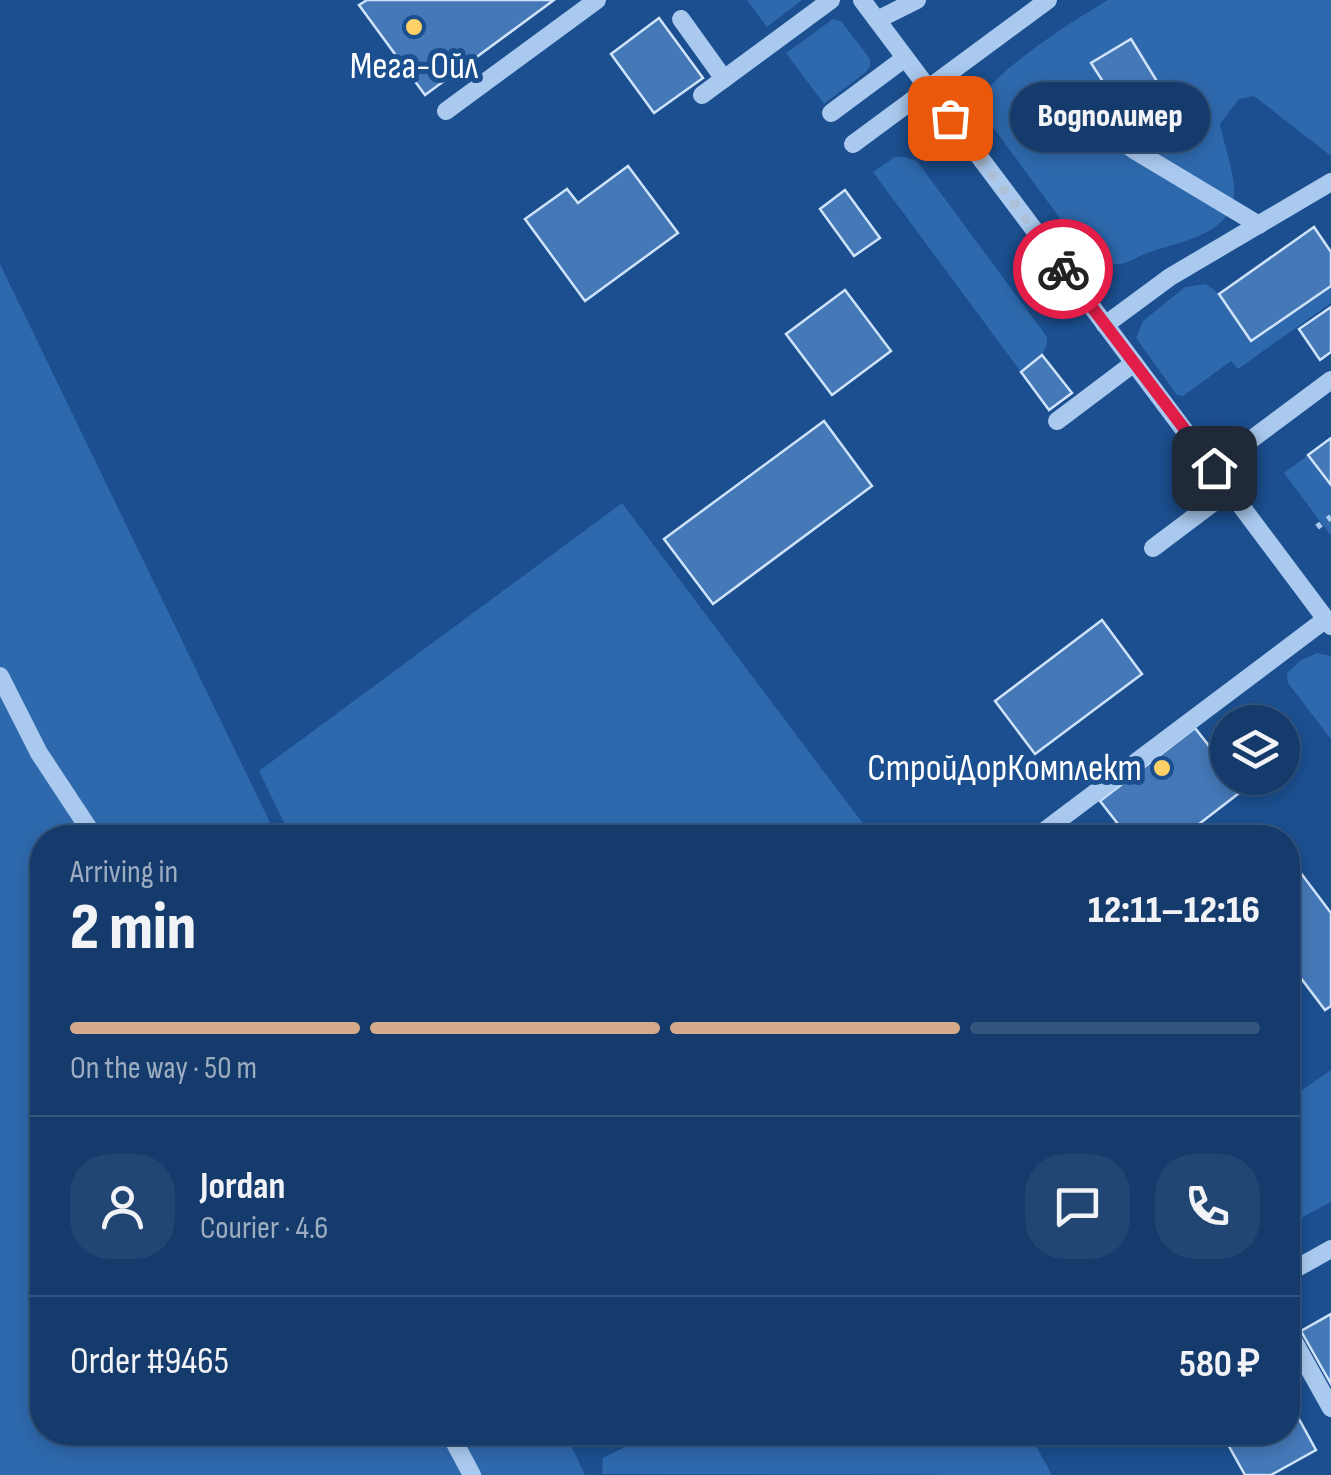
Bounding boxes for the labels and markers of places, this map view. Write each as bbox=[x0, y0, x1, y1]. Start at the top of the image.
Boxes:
marker: Мега-Ойл bbox=[403, 16, 425, 38]
place label: Мега-Ойл bbox=[350, 44, 479, 89]
pin bbox=[908, 76, 993, 161]
callout: Водполимер bbox=[1010, 83, 1210, 153]
pin bbox=[1172, 426, 1257, 511]
place label: СтройДорКомплект bbox=[867, 746, 1142, 791]
marker: СтройДорКомплект bbox=[1151, 757, 1173, 779]

